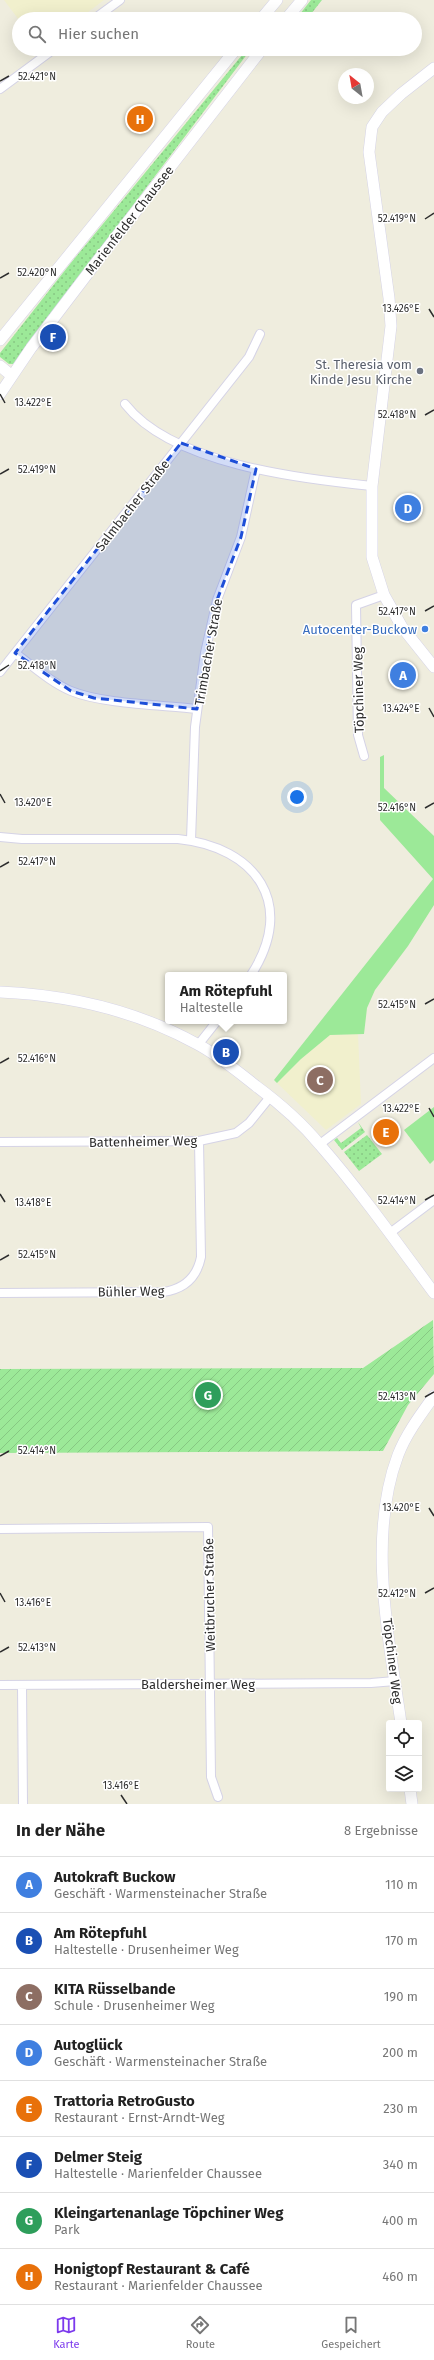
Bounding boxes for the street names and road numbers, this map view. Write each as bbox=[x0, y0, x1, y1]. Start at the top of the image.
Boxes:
street label: Marienfelder Chaussee bbox=[82, 163, 177, 278]
street label: Salmbacher Straße bbox=[92, 457, 173, 554]
street label: Trimbacher Straße bbox=[192, 597, 225, 707]
street label: Töpchiner Weg bbox=[350, 646, 367, 733]
street label: Battenheimer Weg bbox=[89, 1133, 198, 1150]
street label: Bühler Weg bbox=[97, 1283, 165, 1300]
street label: Weitbrucher Straße bbox=[201, 1538, 218, 1652]
street label: Töpchiner Weg bbox=[380, 1617, 405, 1705]
street label: Baldersheimer Weg bbox=[141, 1677, 255, 1692]

